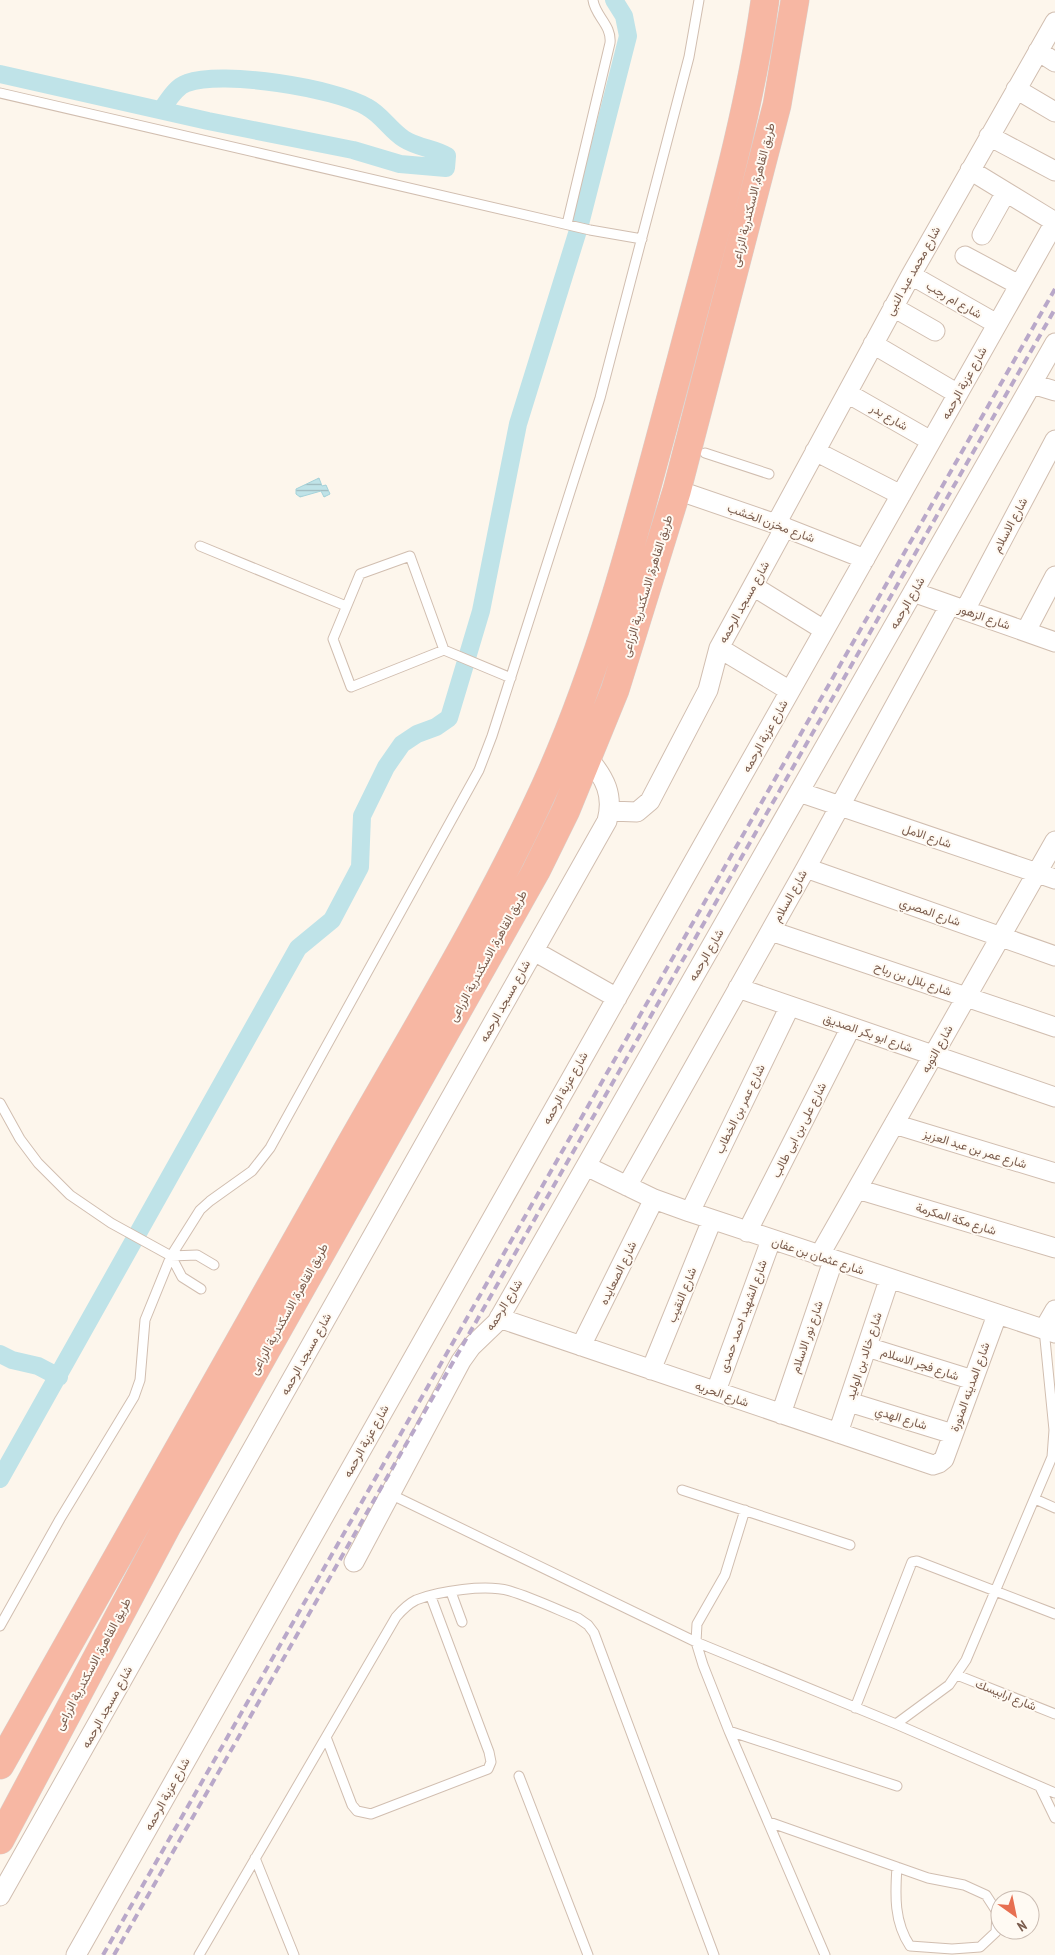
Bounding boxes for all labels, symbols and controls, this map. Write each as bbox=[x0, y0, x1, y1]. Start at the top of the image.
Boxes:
street label: طريق القاهرة, الاسكندرية الزراعى bbox=[727, 121, 779, 269]
street label: شارع محمد عبد النبى bbox=[882, 223, 945, 319]
street label: شارع ام رجب bbox=[923, 278, 985, 323]
street label: شارع عزبة الرحمه bbox=[937, 344, 991, 423]
street label: شارع بدر bbox=[866, 399, 911, 435]
street label: شارع الاسلام bbox=[989, 495, 1032, 556]
street label: شارع مخزن الخشب bbox=[725, 500, 817, 547]
street label: طريق القاهرة, الاسكندرية الزراعى bbox=[618, 513, 676, 659]
street label: شارع مسجد الرحمه bbox=[715, 558, 774, 646]
street label: شارع الرحمه bbox=[886, 574, 929, 633]
street label: شارع الزهور bbox=[954, 600, 1012, 634]
street label: شارع عزبة الرحمه bbox=[738, 697, 792, 776]
street label: شارع الامل bbox=[900, 820, 954, 853]
street label: شارع السلام bbox=[769, 867, 812, 925]
street label: طريق القاهرة, الاسكندرية الزراعى bbox=[445, 887, 531, 1025]
street label: شارع المصري bbox=[897, 894, 962, 932]
street label: شارع الرحمه bbox=[685, 926, 728, 985]
street label: شارع مسجد الرحمه bbox=[476, 957, 535, 1045]
street label: شارع بلال بن رباح bbox=[872, 958, 954, 1001]
street label: شارع ابو بكر الصديق bbox=[821, 1010, 915, 1057]
street label: شارع التوبه bbox=[917, 1022, 958, 1076]
street label: شارع عزبة الرحمه bbox=[538, 1049, 592, 1128]
street label: شارع عمر بن الخطاب bbox=[711, 1062, 770, 1157]
street label: شارع على بن ابى طالب bbox=[768, 1080, 831, 1181]
street label: شارع عمر بن عبد العزيز bbox=[920, 1125, 1029, 1173]
street label: شارع مكة المكرمة bbox=[913, 1199, 998, 1240]
street label: شارع عثمان بن عفان bbox=[769, 1234, 866, 1279]
street label: شارع الصعايده bbox=[596, 1238, 641, 1308]
street label: طريق القاهرة, الاسكندرية الزراعى bbox=[246, 1240, 332, 1378]
street label: شارع الشهيد احمد حمدى bbox=[715, 1257, 772, 1375]
street label: شارع النقيب bbox=[664, 1265, 701, 1325]
street label: شارع الرحمه bbox=[482, 1276, 527, 1334]
street label: شارع نور الاسلام bbox=[787, 1299, 828, 1376]
street label: شارع مسجد الرحمه bbox=[277, 1310, 336, 1398]
street label: شارع خالد بن الوليد bbox=[842, 1310, 887, 1402]
street label: شارع المدينه المنورة bbox=[946, 1340, 995, 1434]
street label: شارع فجر الاسلام bbox=[879, 1344, 961, 1385]
street label: شارع الحريه bbox=[693, 1377, 751, 1412]
street label: شارع عزبة الرحمه bbox=[339, 1402, 393, 1481]
street label: شارع الهدي bbox=[872, 1402, 929, 1435]
street label: طريق القاهرة, الاسكندرية الزراعى bbox=[51, 1595, 135, 1733]
street label: شارع مسجد الرحمه bbox=[78, 1663, 137, 1751]
street label: شارع ارابيسك bbox=[973, 1676, 1039, 1715]
street label: شارع عزبة الرحمه bbox=[140, 1755, 194, 1834]
north arrow bbox=[990, 1890, 1040, 1940]
text: N bbox=[1014, 1916, 1030, 1936]

